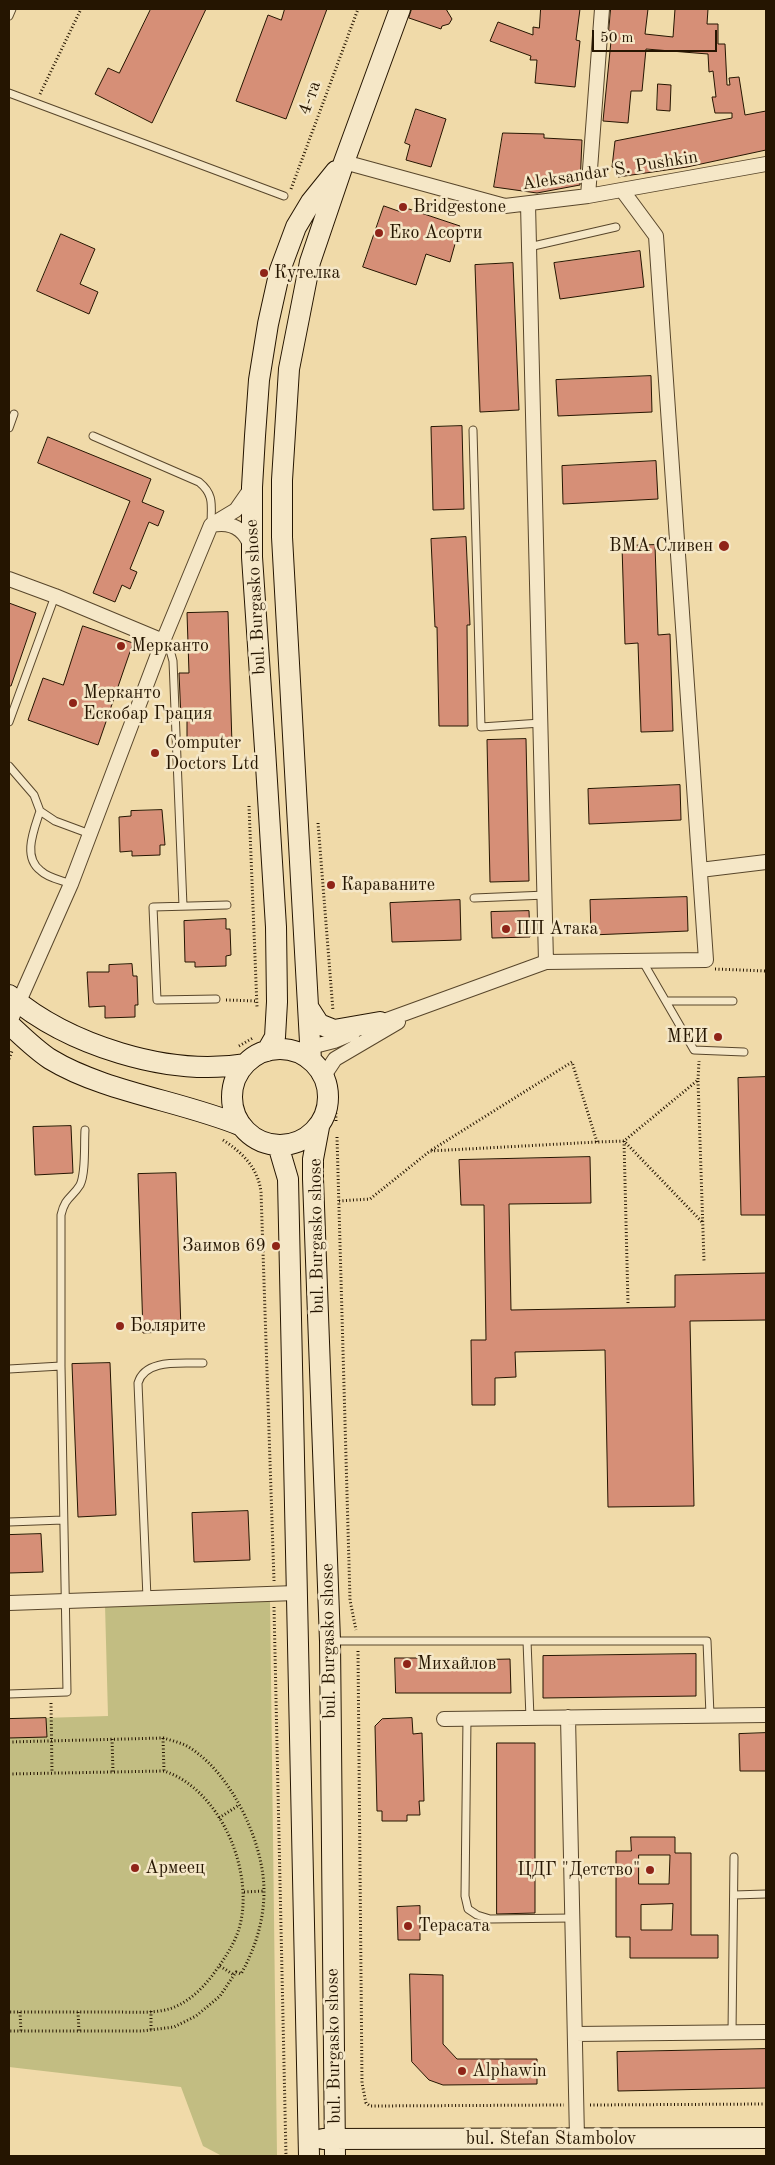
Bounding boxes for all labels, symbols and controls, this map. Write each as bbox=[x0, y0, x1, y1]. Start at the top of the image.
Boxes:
scale bar bbox=[595, 20, 720, 52]
text: 50 m bbox=[600, 31, 634, 46]
street label: 4-та bbox=[294, 78, 326, 118]
street label: Aleksandar S. Pushkin bbox=[520, 146, 700, 196]
place label: Bridgestone bbox=[413, 196, 506, 218]
marker: Bridgestone bbox=[397, 201, 409, 213]
place label: Еко Асорти bbox=[389, 222, 482, 244]
marker: Еко Асорти bbox=[373, 227, 385, 239]
place label: Кутелка bbox=[274, 262, 340, 284]
marker: Кутелка bbox=[258, 267, 270, 279]
street label: bul. Burgasko shose bbox=[241, 519, 271, 675]
place label: ВМА Сливен bbox=[609, 535, 713, 557]
marker: ВМА Сливен bbox=[717, 539, 731, 553]
place label: Мерканто bbox=[131, 635, 209, 657]
marker: Мерканто bbox=[115, 640, 127, 652]
place label: Мерканто Ескобар Грация bbox=[83, 682, 212, 724]
marker: Мерканто Ескобар Грация bbox=[67, 697, 79, 709]
place label: Computer Doctors Ltd bbox=[165, 732, 259, 774]
marker: Computer Doctors Ltd bbox=[149, 747, 161, 759]
place label: Караваните bbox=[341, 874, 435, 896]
marker: Караваните bbox=[325, 879, 337, 891]
place label: ПП Атака bbox=[516, 918, 598, 940]
marker: ПП Атака bbox=[500, 923, 512, 935]
place label: МЕИ bbox=[667, 1026, 708, 1048]
marker: МЕИ bbox=[712, 1031, 724, 1043]
street label: bul. Burgasko shose bbox=[305, 1158, 329, 1314]
place label: Заимов 69 bbox=[182, 1235, 266, 1257]
marker: Заимов 69 bbox=[270, 1240, 282, 1252]
place label: Болярите bbox=[130, 1315, 206, 1337]
marker: Болярите bbox=[114, 1320, 126, 1332]
street label: bul. Burgasko shose bbox=[317, 1563, 341, 1719]
place label: Михайлов bbox=[417, 1653, 496, 1675]
marker: Михайлов bbox=[401, 1658, 413, 1670]
place label: Армеец bbox=[145, 1857, 205, 1879]
place label: ЦДГ "Детство" bbox=[517, 1859, 640, 1881]
marker: Армеец bbox=[129, 1862, 141, 1874]
marker: ЦДГ "Детство" bbox=[644, 1864, 656, 1876]
place label: Терасата bbox=[418, 1915, 490, 1937]
marker: Терасата bbox=[402, 1920, 414, 1932]
street label: bul. Burgasko shose bbox=[322, 1968, 346, 2124]
place label: Alphawin bbox=[472, 2060, 547, 2082]
marker: Alphawin bbox=[456, 2065, 468, 2077]
street label: bul. Stefan Stambolov bbox=[466, 2128, 636, 2150]

